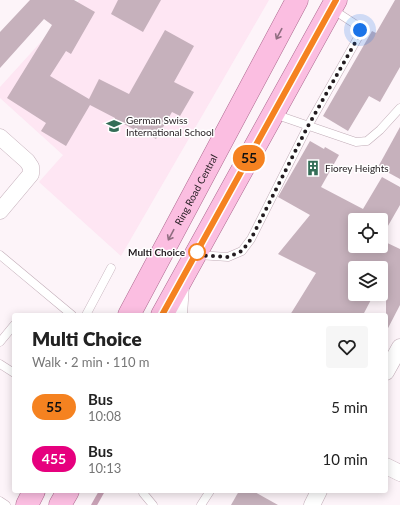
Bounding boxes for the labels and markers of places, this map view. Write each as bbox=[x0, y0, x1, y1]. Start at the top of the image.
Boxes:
place label: German Swiss International School bbox=[126, 114, 214, 138]
school or university icon: German Swiss International School bbox=[105, 117, 123, 135]
building icon: Fiorey Heights bbox=[304, 159, 322, 177]
place label: Fiorey Heights bbox=[325, 162, 389, 174]
marker: Multi Choice bbox=[188, 243, 206, 261]
place label: Multi Choice bbox=[128, 246, 186, 258]

